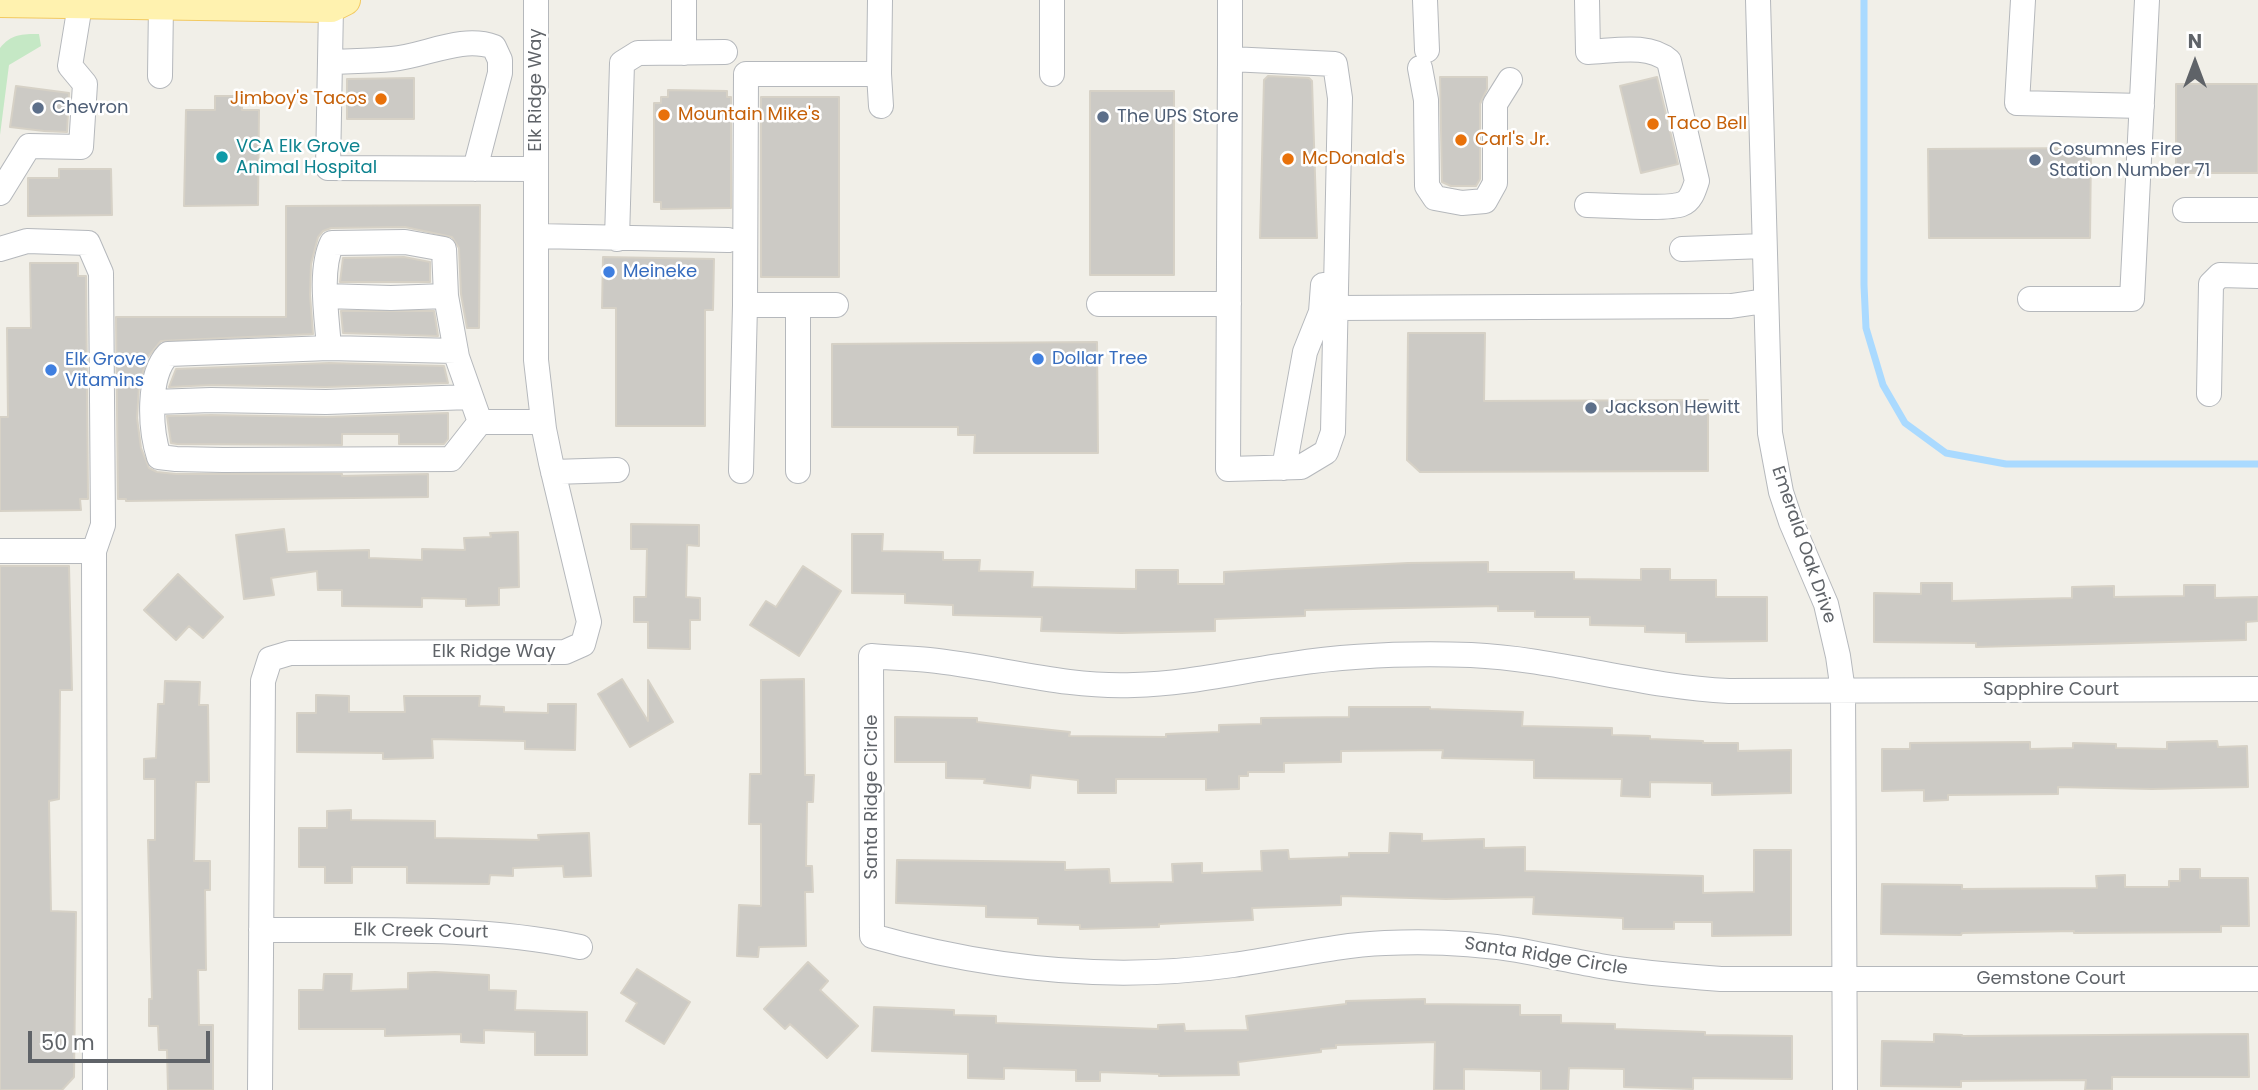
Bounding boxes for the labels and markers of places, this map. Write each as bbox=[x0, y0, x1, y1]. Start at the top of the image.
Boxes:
place label: Jimboy's Tacos bbox=[230, 88, 367, 110]
marker: Jimboy's Tacos bbox=[373, 91, 389, 107]
place label: Chevron bbox=[52, 97, 128, 119]
marker: Chevron bbox=[30, 100, 46, 116]
place label: Mountain Mike's bbox=[678, 104, 820, 126]
place label: The UPS Store bbox=[1117, 106, 1239, 128]
marker: Mountain Mike's bbox=[656, 107, 672, 123]
marker: The UPS Store bbox=[1095, 109, 1111, 125]
place label: Taco Bell bbox=[1667, 113, 1747, 135]
marker: Taco Bell bbox=[1645, 116, 1661, 132]
place label: Carl's Jr. bbox=[1475, 129, 1549, 151]
marker: Carl's Jr. bbox=[1453, 132, 1469, 148]
place label: VCA Elk Grove Animal Hospital bbox=[236, 136, 377, 178]
place label: Cosumnes Fire Station Number 71 bbox=[2049, 139, 2210, 182]
place label: McDonald's bbox=[1302, 148, 1405, 170]
marker: VCA Elk Grove Animal Hospital bbox=[214, 149, 230, 165]
marker: McDonald's bbox=[1280, 151, 1296, 167]
marker: Cosumnes Fire Station Number 71 bbox=[2027, 152, 2043, 168]
place label: Meineke bbox=[623, 261, 697, 283]
marker: Meineke bbox=[601, 264, 617, 280]
place label: Dollar Tree bbox=[1052, 348, 1148, 370]
place label: Elk Grove Vitamins bbox=[65, 349, 146, 392]
marker: Dollar Tree bbox=[1030, 351, 1046, 367]
marker: Elk Grove Vitamins bbox=[43, 362, 59, 378]
place label: Jackson Hewitt bbox=[1605, 397, 1740, 419]
marker: Jackson Hewitt bbox=[1583, 400, 1599, 416]

